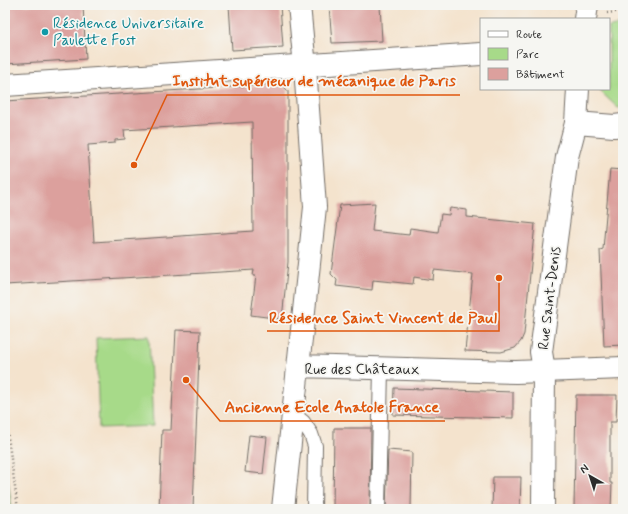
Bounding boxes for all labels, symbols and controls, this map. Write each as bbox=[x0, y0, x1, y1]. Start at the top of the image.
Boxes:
place label: Résidence Universitaire Paulette Fost bbox=[53, 14, 204, 51]
legend bbox=[480, 18, 610, 90]
marker: Résidence Universitaire Paulette Fost bbox=[40, 27, 50, 37]
text: Route bbox=[516, 27, 542, 43]
text: Parc bbox=[516, 47, 539, 63]
callout: Institut supérieur de mécanique de Paris bbox=[167, 67, 460, 95]
text: Bâtiment bbox=[516, 67, 565, 83]
text: Institut supérieur de mécanique de Paris bbox=[172, 71, 457, 92]
street label: Rue Saint-Denis bbox=[534, 245, 566, 351]
callout: Résidence Saint Vincent de Paul bbox=[267, 303, 499, 331]
text: Résidence Saint Vincent de Paul bbox=[269, 308, 497, 329]
street label: Rue des Châteaux bbox=[305, 360, 420, 380]
callout: Ancienne Ecole Anatole France bbox=[220, 393, 445, 421]
text: Ancienne Ecole Anatole France bbox=[225, 397, 439, 418]
north arrow bbox=[570, 456, 610, 496]
text: N bbox=[577, 461, 592, 477]

